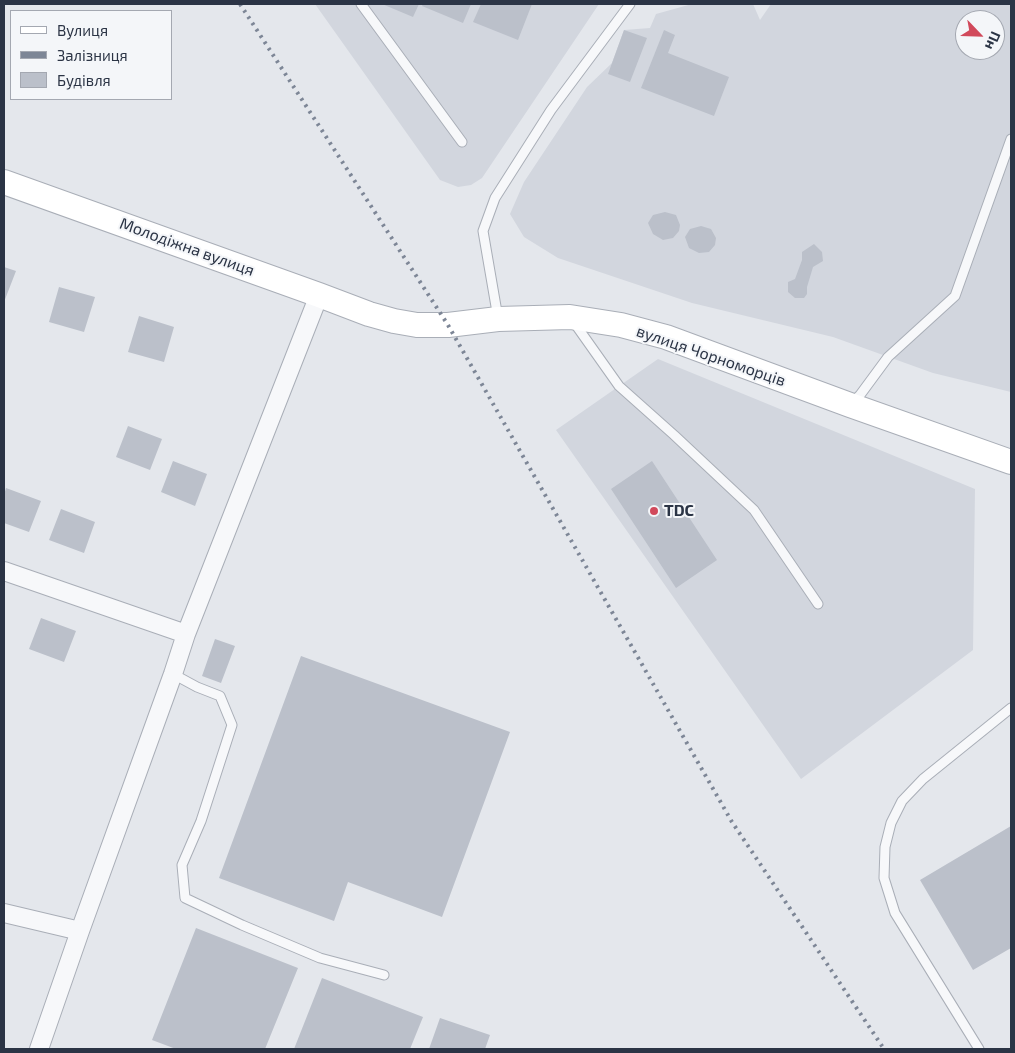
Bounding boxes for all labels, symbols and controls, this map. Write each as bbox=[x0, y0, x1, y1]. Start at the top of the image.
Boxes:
legend bbox=[10, 10, 172, 100]
north arrow bbox=[955, 10, 1005, 60]
text: Вулиця bbox=[57, 21, 108, 39]
text: Пн bbox=[982, 29, 1005, 53]
text: Залізниця bbox=[57, 46, 128, 64]
text: Будівля bbox=[57, 71, 111, 89]
street label: Молодіжна вулиця bbox=[117, 214, 257, 280]
street label: вулиця Чорноморців bbox=[634, 321, 788, 391]
place label: TDC bbox=[664, 501, 694, 521]
marker: TDC bbox=[648, 505, 660, 517]

